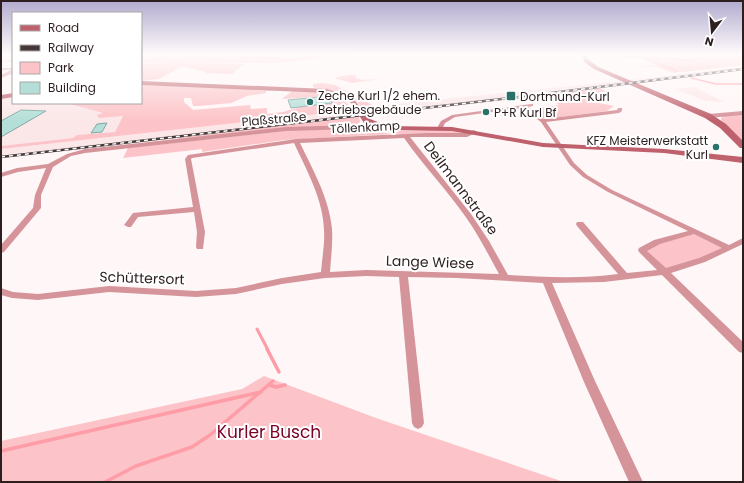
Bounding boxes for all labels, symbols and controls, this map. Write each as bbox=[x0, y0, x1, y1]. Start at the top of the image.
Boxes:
legend bbox=[12, 12, 142, 104]
north arrow bbox=[692, 12, 732, 52]
text: Road bbox=[48, 19, 79, 36]
text: N bbox=[703, 33, 715, 50]
text: Railway bbox=[48, 39, 94, 56]
text: Park bbox=[48, 59, 75, 76]
text: Building bbox=[48, 79, 96, 96]
place label: Zeche Kurl 1/2 ehem. Betriebsgebäude bbox=[318, 87, 440, 118]
place label: Dortmund-Kurl bbox=[520, 88, 610, 105]
marker: Dortmund-Kurl bbox=[505, 90, 517, 102]
marker: Zeche Kurl 1/2 ehem. Betriebsgebäude bbox=[305, 97, 315, 107]
place label: P+R Kurl Bf bbox=[494, 104, 557, 121]
marker: P+R Kurl Bf bbox=[481, 107, 491, 117]
street label: Plaßstraße bbox=[241, 108, 307, 130]
street label: Töllenkamp bbox=[330, 117, 400, 137]
place label: KFZ Meisterwerkstatt Kurl bbox=[586, 132, 708, 163]
street label: Deilmannstraße bbox=[419, 137, 503, 239]
marker: KFZ Meisterwerkstatt Kurl bbox=[711, 142, 721, 152]
street label: Lange Wiese bbox=[386, 250, 475, 274]
street label: Schüttersort bbox=[99, 267, 185, 289]
park label: Kurler Busch bbox=[217, 420, 321, 444]

